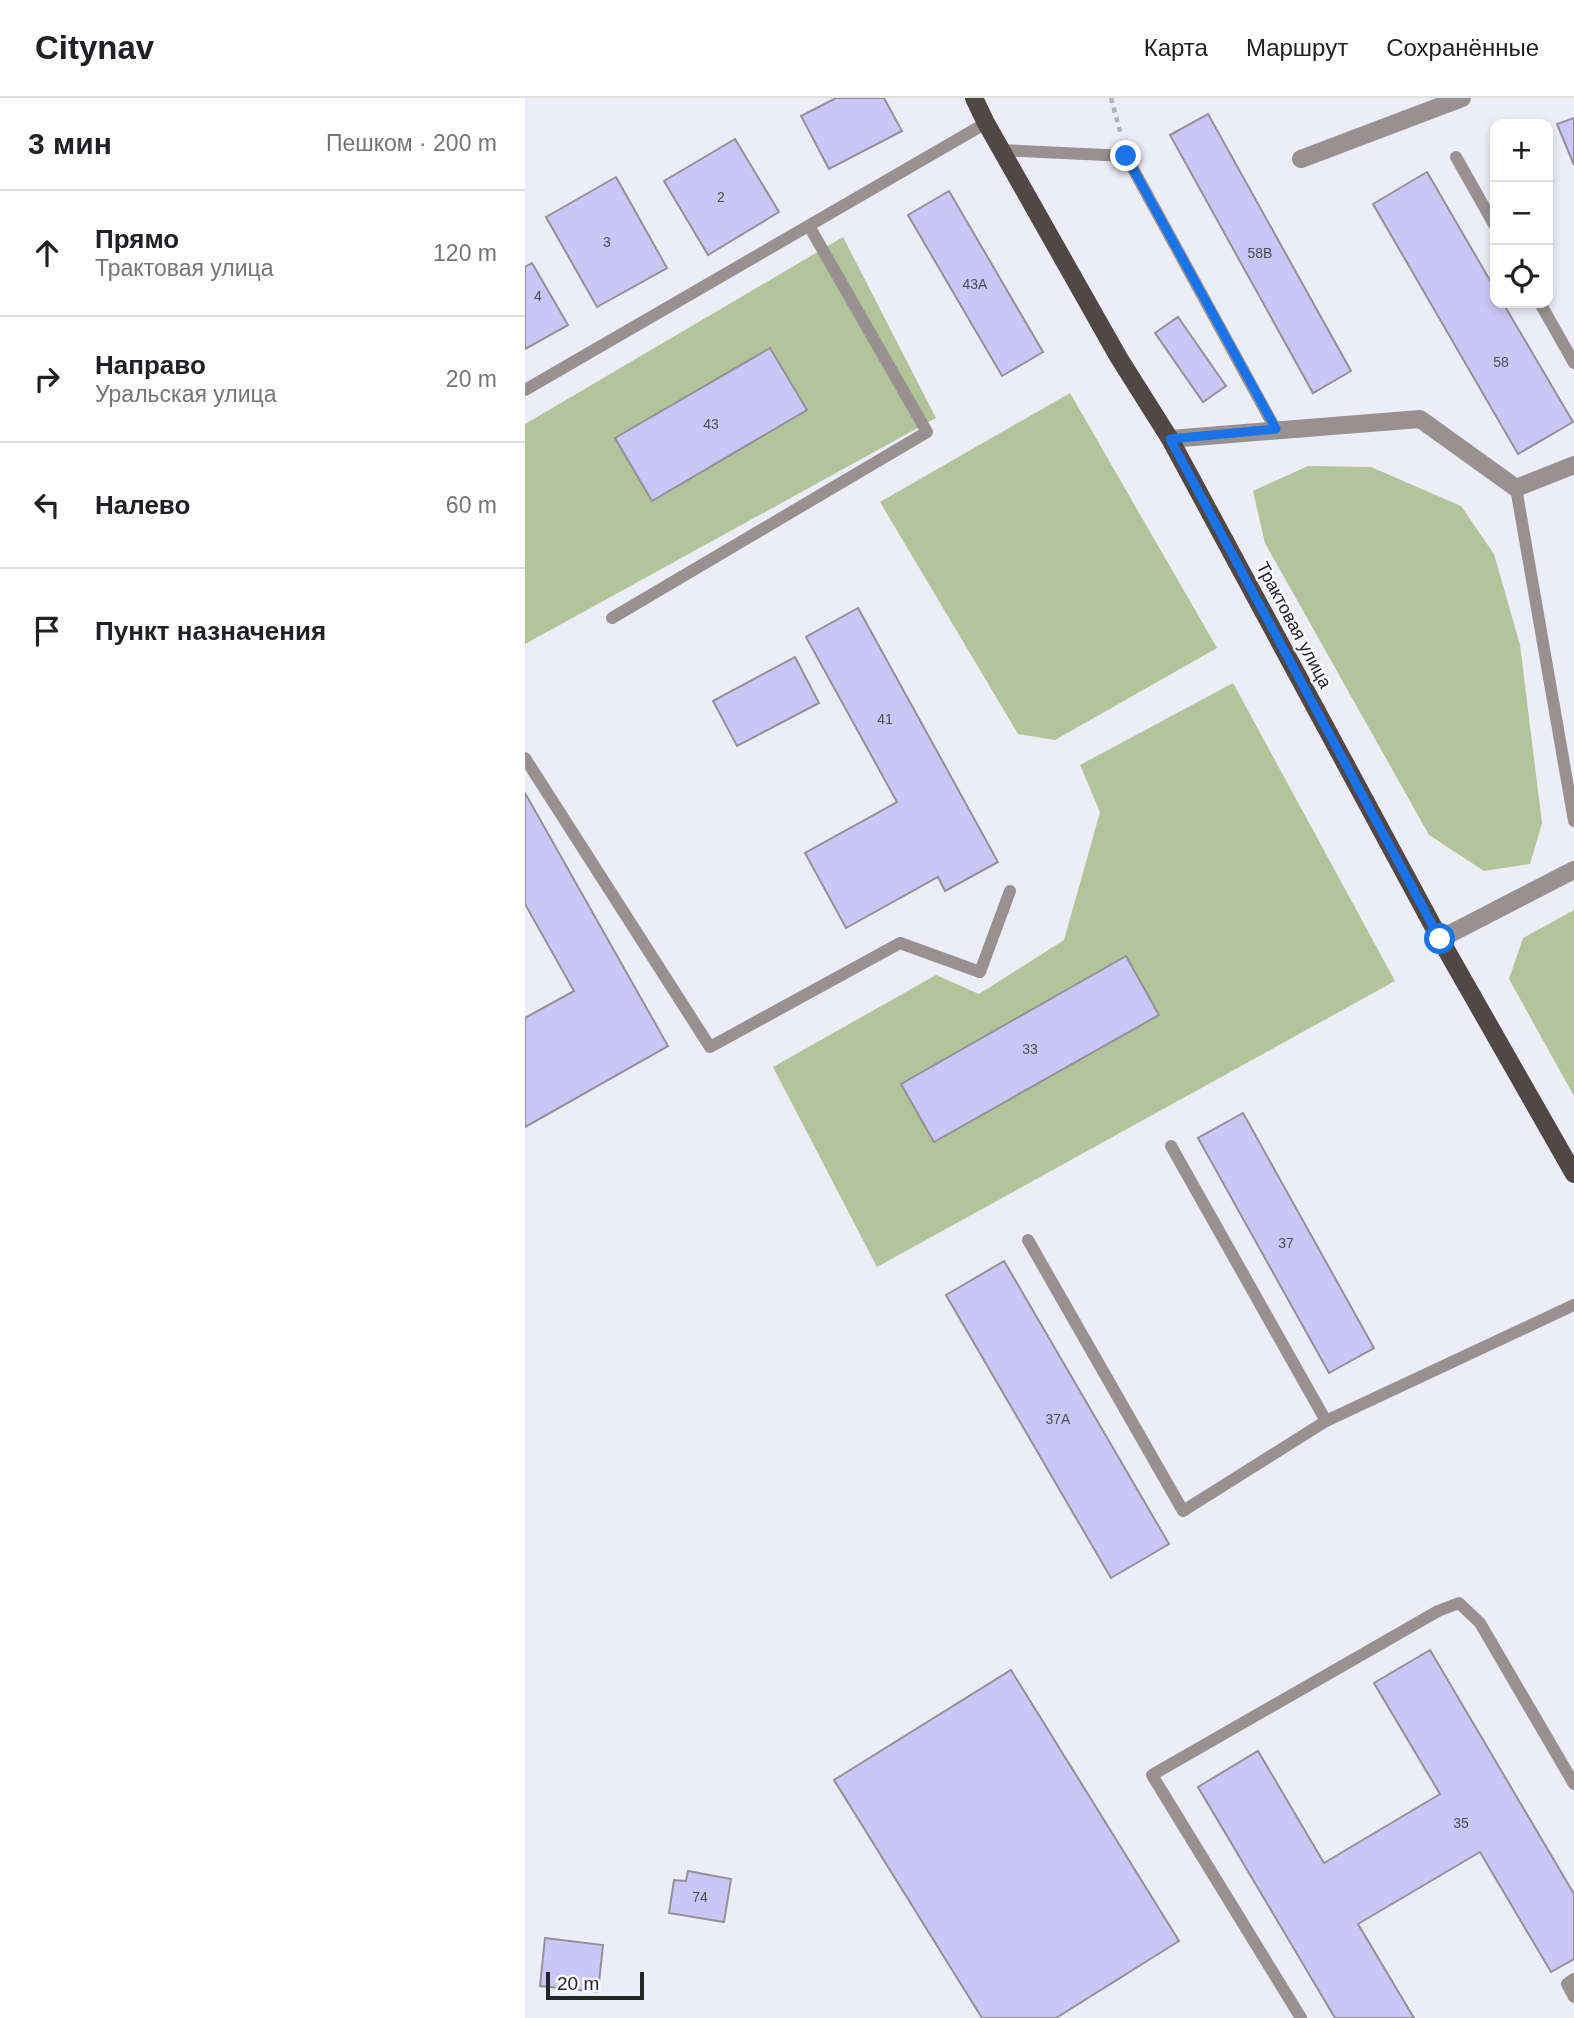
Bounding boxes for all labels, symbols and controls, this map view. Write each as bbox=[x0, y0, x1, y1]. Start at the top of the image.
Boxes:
text: Citynav bbox=[35, 29, 154, 66]
text: Карта bbox=[1144, 34, 1208, 61]
text: Маршрут bbox=[1246, 34, 1348, 61]
text: Сохранённые bbox=[1386, 34, 1539, 61]
map controls bbox=[1490, 119, 1553, 308]
button: + bbox=[1490, 119, 1553, 182]
text: 3 мин bbox=[28, 127, 112, 160]
text: Пешком · 200 m bbox=[326, 130, 497, 156]
route end bbox=[1110, 140, 1141, 171]
button: − bbox=[1490, 182, 1553, 245]
house number: 2 bbox=[717, 189, 725, 205]
text: Прямо bbox=[95, 224, 179, 254]
icon: ahead bbox=[28, 234, 66, 272]
house number: 3 bbox=[603, 234, 611, 250]
text: 120 m bbox=[433, 240, 497, 266]
house number: 58В bbox=[1248, 245, 1272, 261]
button: locate bbox=[1490, 245, 1553, 308]
text: Трактовая улица bbox=[95, 255, 274, 281]
house number: 43А bbox=[963, 276, 988, 292]
house number: 4 bbox=[534, 288, 542, 304]
text: Направо bbox=[95, 350, 206, 380]
house number: 58 bbox=[1493, 354, 1509, 370]
icon: right bbox=[28, 360, 66, 398]
text: 20 m bbox=[446, 366, 497, 392]
text: Уральская улица bbox=[95, 381, 277, 407]
house number: 43 bbox=[703, 416, 719, 432]
icon: left bbox=[28, 486, 66, 524]
text: Налево bbox=[95, 490, 190, 520]
text: 60 m bbox=[446, 492, 497, 518]
street label: Трактовая улица bbox=[1252, 559, 1336, 692]
icon: arrive bbox=[28, 612, 66, 650]
text: Пункт назначения bbox=[95, 616, 326, 646]
house number: 41 bbox=[877, 711, 893, 727]
route start bbox=[1424, 923, 1455, 954]
house number: 33 bbox=[1022, 1041, 1038, 1057]
house number: 37 bbox=[1278, 1235, 1294, 1251]
house number: 37А bbox=[1046, 1411, 1071, 1427]
house number: 35 bbox=[1453, 1815, 1469, 1831]
house number: 74 bbox=[692, 1889, 708, 1905]
scale bar bbox=[546, 1969, 644, 2001]
text: 20 m bbox=[557, 1973, 599, 1994]

